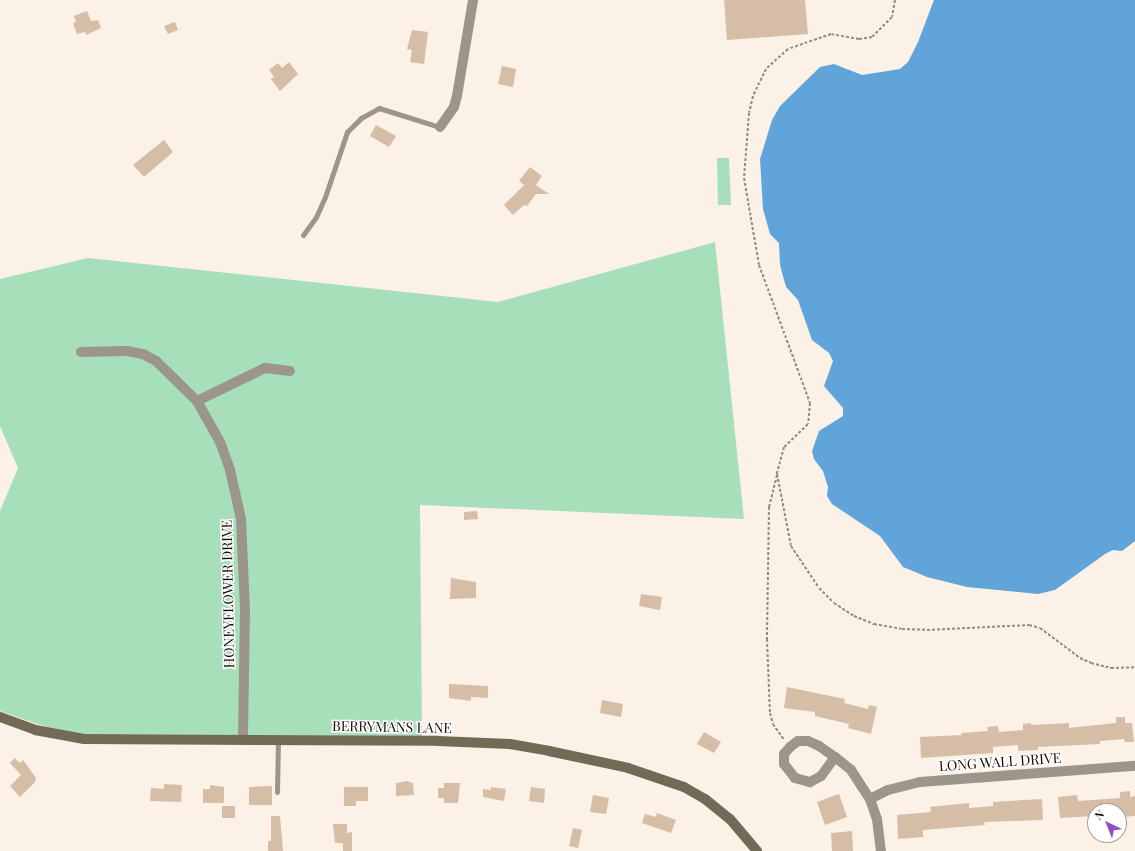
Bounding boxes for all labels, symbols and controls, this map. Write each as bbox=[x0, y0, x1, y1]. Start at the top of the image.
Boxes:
street label: HONEYFLOWER DRIVE bbox=[218, 519, 238, 669]
street label: BERRYMANS LANE bbox=[332, 718, 452, 736]
street label: LONG WALL DRIVE bbox=[938, 749, 1062, 775]
north arrow bbox=[1087, 803, 1127, 843]
text: N bbox=[1091, 806, 1107, 823]

